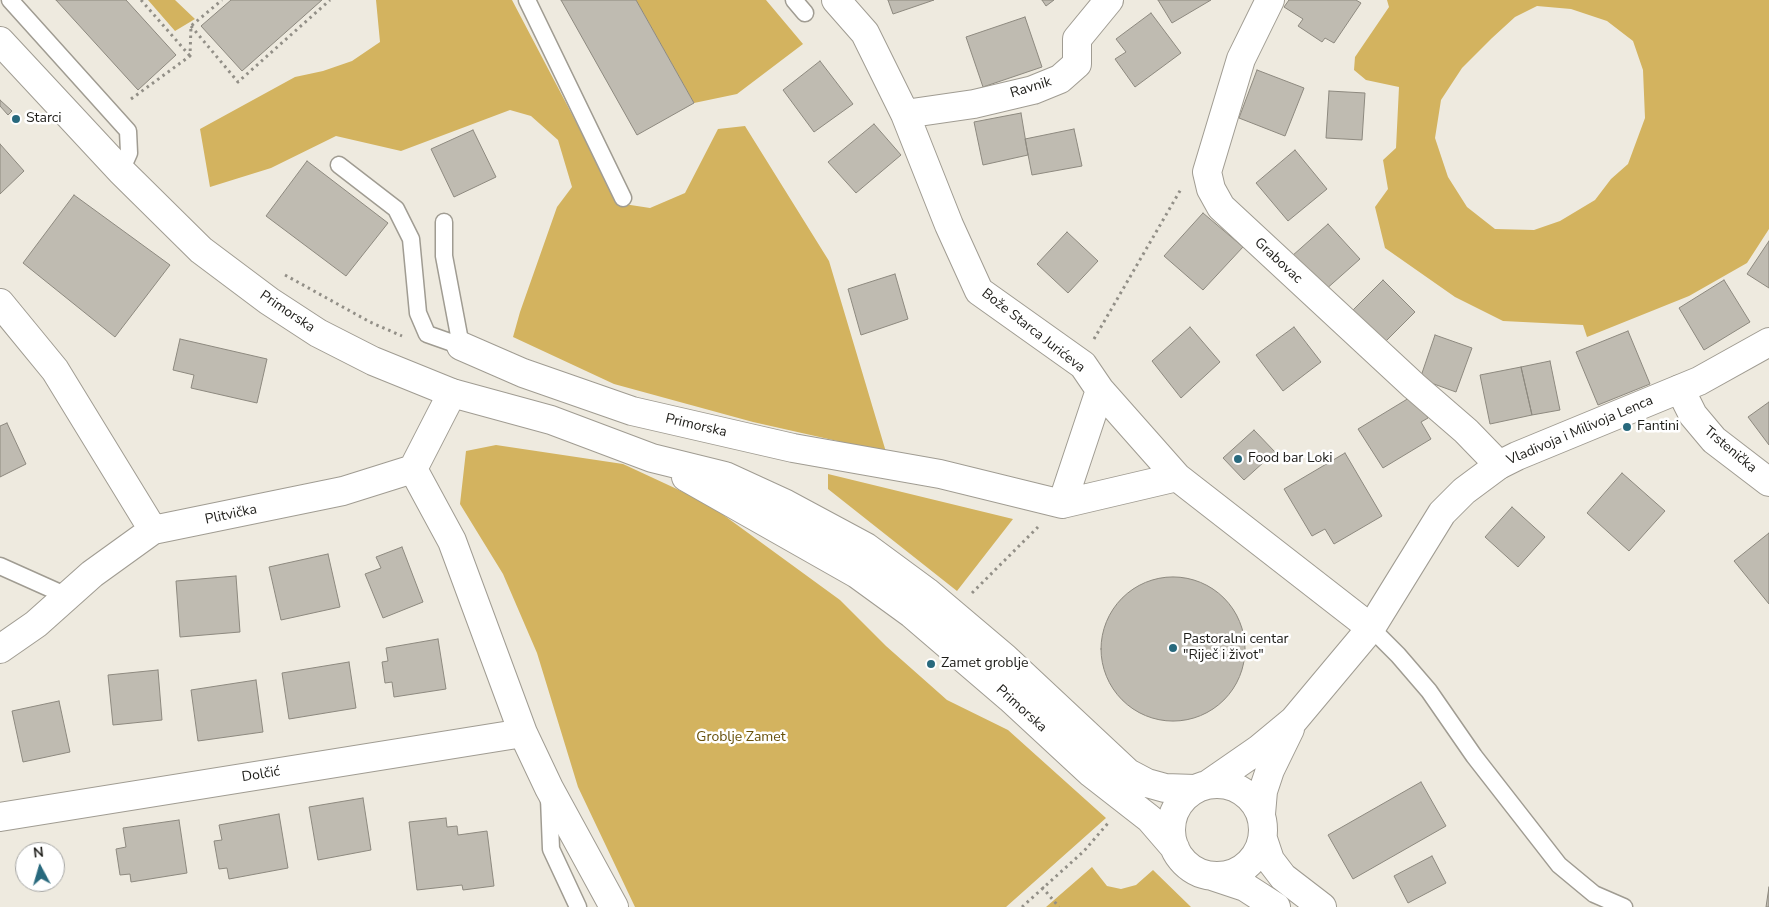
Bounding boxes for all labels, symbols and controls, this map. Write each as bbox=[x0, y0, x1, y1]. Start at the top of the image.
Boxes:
street label: Ravnik bbox=[1008, 74, 1054, 102]
place label: Starci bbox=[26, 111, 62, 127]
marker: Starci bbox=[10, 113, 22, 125]
street label: Grabovac bbox=[1251, 235, 1305, 287]
street label: Bože Starca Jurićeva bbox=[978, 285, 1088, 377]
street label: Primorska bbox=[256, 287, 318, 337]
street label: Vladivoja i Milivoja Lenca bbox=[1504, 393, 1656, 469]
street label: Primorska bbox=[664, 411, 728, 441]
place label: Fantini bbox=[1637, 419, 1679, 435]
marker: Fantini bbox=[1621, 421, 1633, 433]
street label: Trstenička bbox=[1700, 423, 1760, 477]
place label: Food bar Loki bbox=[1248, 451, 1332, 467]
marker: Food bar Loki bbox=[1232, 453, 1244, 465]
street label: Plitvička bbox=[204, 501, 258, 529]
place label: Pastoralni centar "Riječ i život" bbox=[1183, 632, 1289, 664]
marker: Pastoralni centar "Riječ i život" bbox=[1167, 642, 1179, 654]
place label: Zamet groblje bbox=[941, 656, 1028, 672]
marker: Zamet groblje bbox=[925, 658, 937, 670]
street label: Primorska bbox=[992, 682, 1050, 736]
park label: Groblje Zamet bbox=[696, 730, 786, 746]
street label: Dolčić bbox=[241, 764, 281, 786]
north arrow bbox=[15, 842, 65, 892]
text: N bbox=[32, 843, 45, 863]

